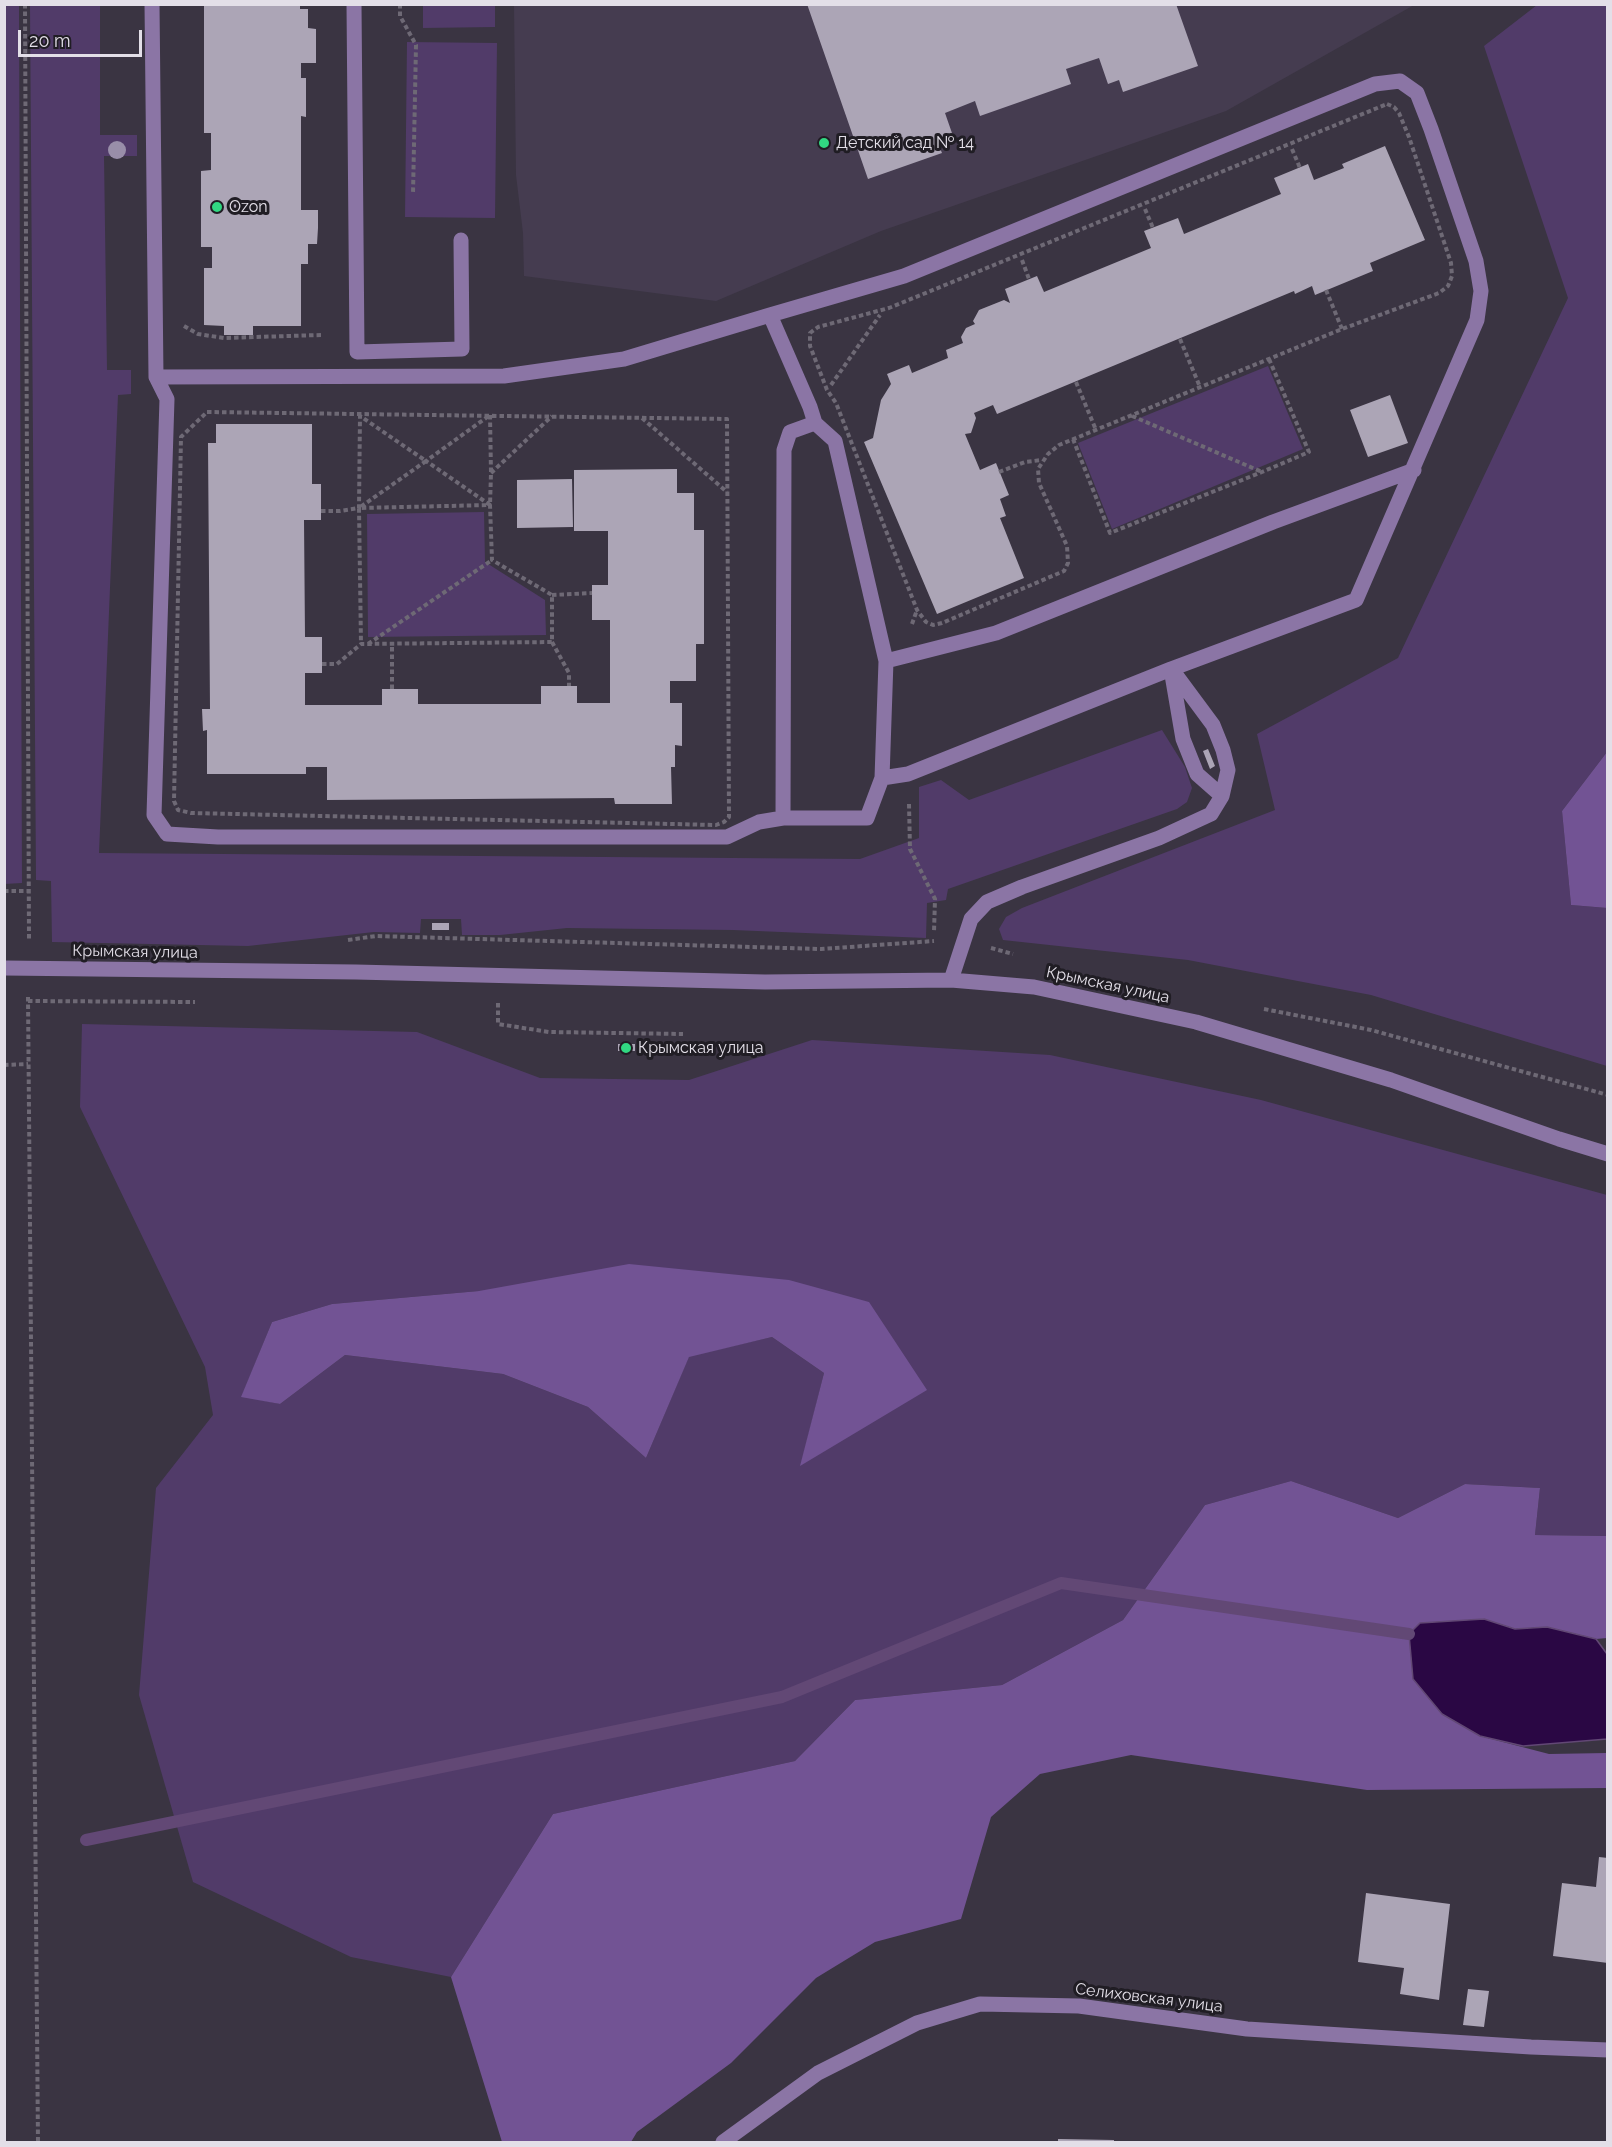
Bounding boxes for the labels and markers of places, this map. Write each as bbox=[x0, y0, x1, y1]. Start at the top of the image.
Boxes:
place label: Детский сад № 14 bbox=[836, 133, 974, 153]
marker: Детский сад № 14 bbox=[817, 136, 831, 150]
place label: Ozon bbox=[229, 197, 268, 217]
marker: Ozon bbox=[210, 200, 224, 214]
place label: Крымская улица bbox=[638, 1038, 764, 1058]
marker: Крымская улица bbox=[619, 1041, 633, 1055]

